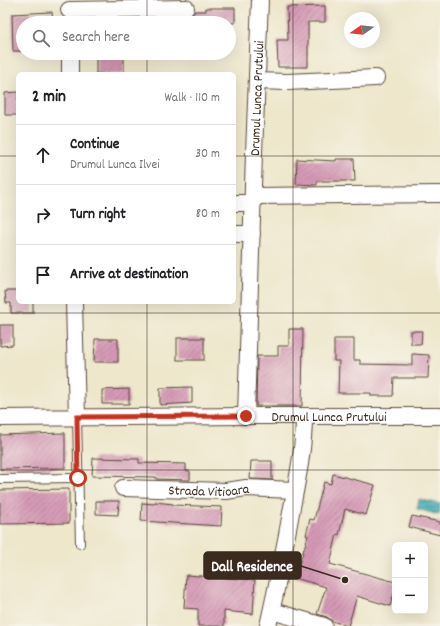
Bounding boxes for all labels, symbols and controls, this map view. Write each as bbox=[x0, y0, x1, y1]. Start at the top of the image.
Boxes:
north arrow bbox=[344, 12, 380, 48]
search box bbox=[16, 16, 236, 60]
icon: search bbox=[30, 27, 52, 49]
text: Search here bbox=[62, 27, 130, 49]
street label: Drumul Lunca Prutului bbox=[246, 40, 270, 156]
text: 2 min bbox=[32, 86, 66, 110]
text: Walk · 110 m bbox=[164, 89, 220, 108]
text: Continue bbox=[70, 134, 119, 156]
icon: ahead bbox=[32, 144, 54, 166]
text: 30 m bbox=[195, 145, 220, 164]
text: Drumul Lunca Ilvei bbox=[70, 156, 160, 175]
icon: right bbox=[32, 204, 54, 226]
text: Turn right bbox=[70, 204, 126, 226]
text: 80 m bbox=[196, 205, 220, 224]
icon: arrive bbox=[32, 264, 54, 286]
text: Arrive at destination bbox=[70, 264, 188, 286]
route end bbox=[237, 407, 255, 425]
street label: Drumul Lunca Prutului bbox=[271, 408, 387, 428]
route start bbox=[69, 469, 87, 487]
street label: Strada Vitioara bbox=[168, 480, 250, 503]
map controls bbox=[392, 542, 428, 614]
button: + bbox=[392, 542, 428, 578]
callout: Dall Residence bbox=[204, 552, 301, 579]
text: Dall Residence bbox=[211, 557, 293, 579]
button: − bbox=[392, 578, 428, 614]

